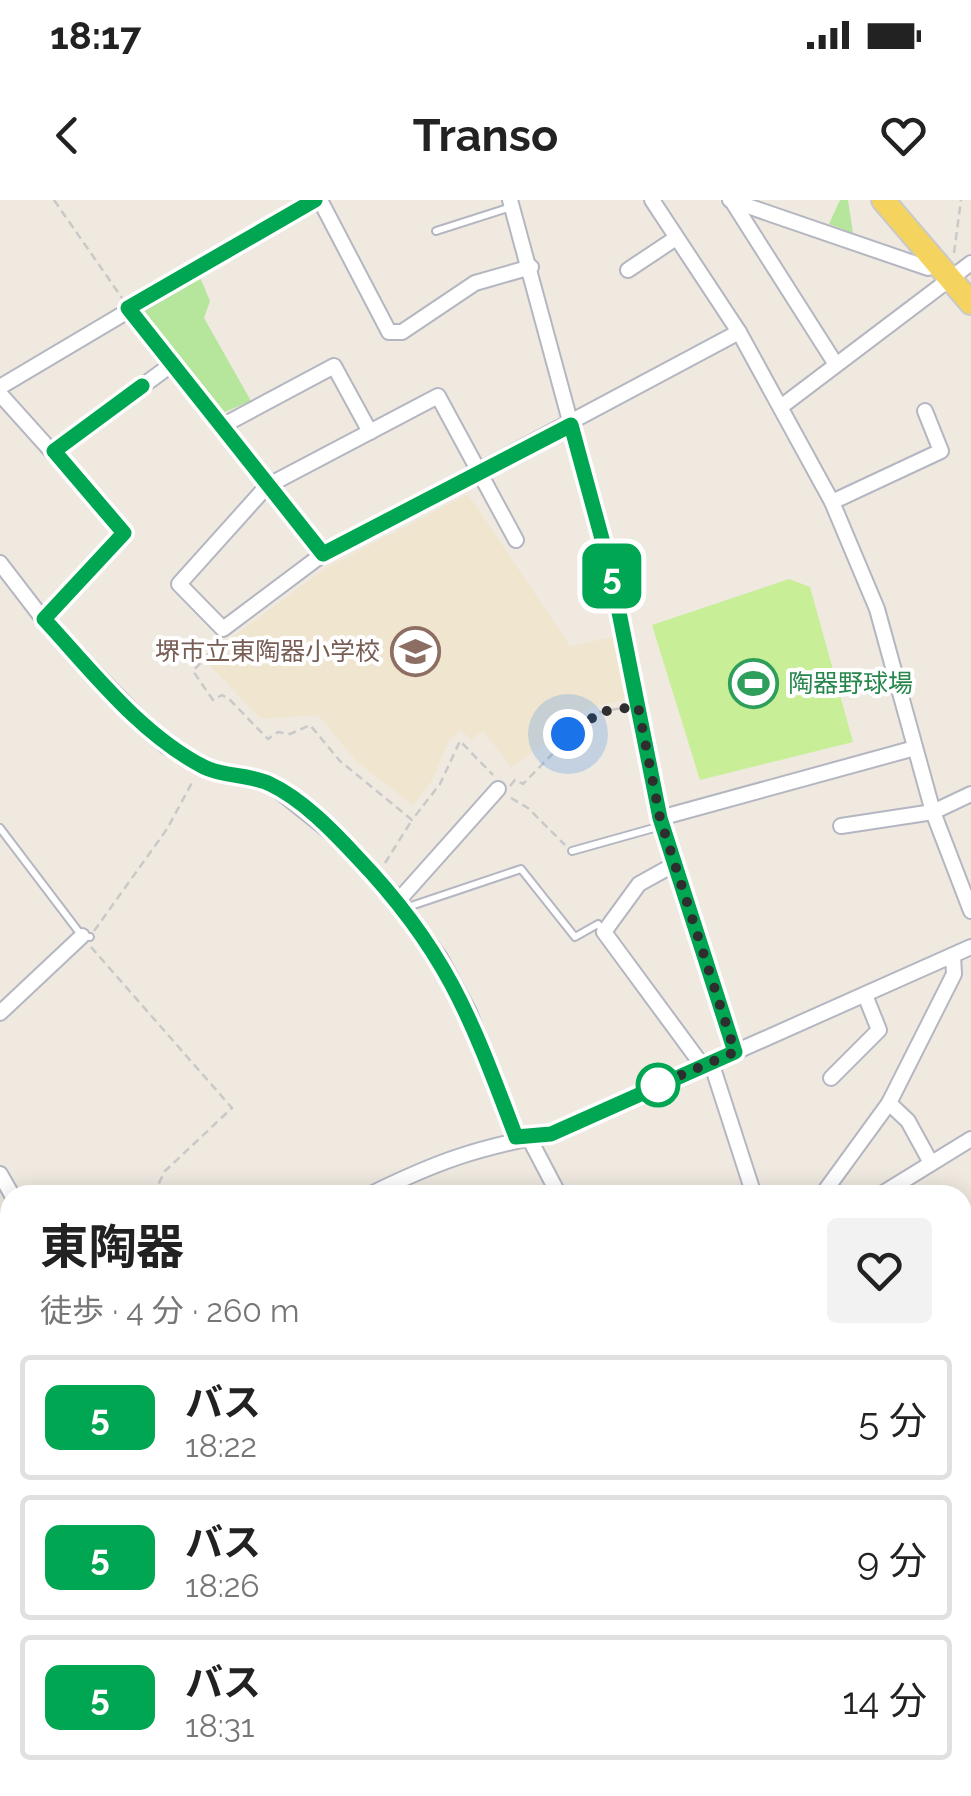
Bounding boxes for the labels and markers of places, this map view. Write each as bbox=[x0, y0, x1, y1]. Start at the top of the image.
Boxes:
school or university icon: 堺市立東陶器小学校 bbox=[389, 625, 441, 677]
place label: 堺市立東陶器小学校 bbox=[155, 636, 380, 666]
sports icon: 陶器野球場 bbox=[727, 657, 779, 709]
place label: 陶器野球場 bbox=[788, 668, 913, 698]
unlabelled marker bbox=[637, 1064, 679, 1106]

